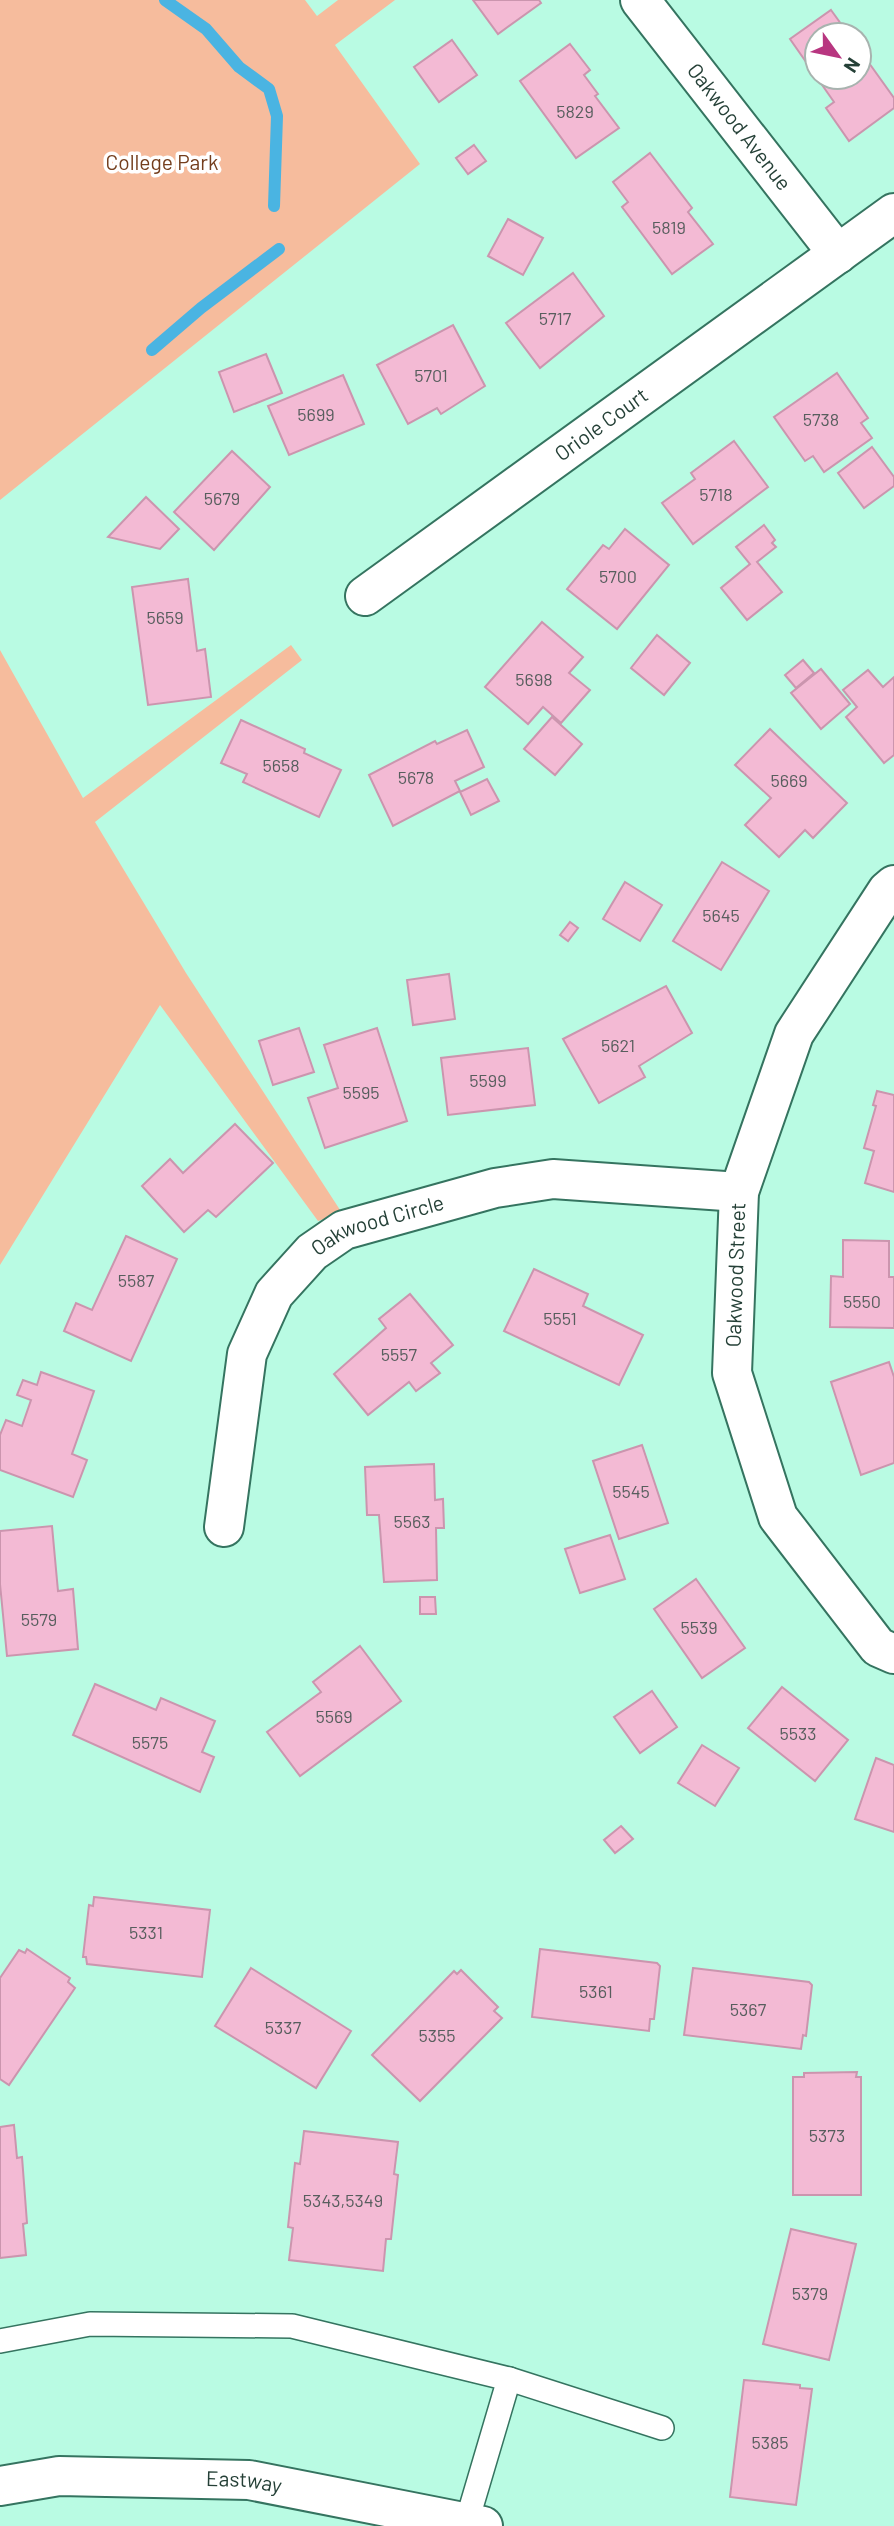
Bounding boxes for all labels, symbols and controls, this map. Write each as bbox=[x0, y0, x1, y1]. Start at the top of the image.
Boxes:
north arrow bbox=[803, 21, 873, 91]
text: N bbox=[840, 54, 866, 77]
street label: Oakwood Avenue bbox=[683, 58, 797, 195]
house number: 5829 bbox=[556, 100, 594, 122]
park label: College Park bbox=[106, 149, 218, 174]
house number: 5819 bbox=[652, 216, 686, 238]
house number: 5717 bbox=[539, 307, 572, 329]
house number: 5701 bbox=[414, 364, 448, 386]
street label: Oriole Court bbox=[549, 382, 652, 466]
house number: 5699 bbox=[297, 403, 335, 425]
house number: 5738 bbox=[803, 408, 839, 430]
house number: 5718 bbox=[699, 483, 733, 505]
house number: 5679 bbox=[204, 487, 240, 509]
house number: 5700 bbox=[599, 565, 637, 587]
house number: 5659 bbox=[146, 606, 184, 628]
house number: 5698 bbox=[515, 668, 553, 690]
house number: 5658 bbox=[262, 754, 300, 776]
house number: 5678 bbox=[398, 766, 434, 788]
house number: 5669 bbox=[770, 769, 808, 791]
house number: 5645 bbox=[702, 904, 740, 926]
house number: 5621 bbox=[601, 1034, 635, 1056]
house number: 5599 bbox=[469, 1069, 507, 1091]
house number: 5595 bbox=[342, 1081, 380, 1103]
street label: Oakwood Circle bbox=[306, 1189, 446, 1260]
street label: Oakwood Street bbox=[719, 1202, 750, 1348]
house number: 5587 bbox=[118, 1269, 155, 1291]
house number: 5550 bbox=[843, 1290, 881, 1312]
house number: 5551 bbox=[543, 1307, 577, 1329]
house number: 5557 bbox=[381, 1343, 418, 1365]
house number: 5545 bbox=[612, 1480, 650, 1502]
house number: 5563 bbox=[393, 1510, 431, 1532]
house number: 5579 bbox=[21, 1608, 57, 1630]
house number: 5539 bbox=[680, 1616, 718, 1638]
house number: 5569 bbox=[315, 1705, 353, 1727]
house number: 5533 bbox=[779, 1722, 817, 1744]
house number: 5575 bbox=[132, 1731, 168, 1753]
house number: 5331 bbox=[129, 1921, 163, 1943]
house number: 5361 bbox=[579, 1980, 613, 2002]
house number: 5367 bbox=[730, 1998, 767, 2020]
house number: 5337 bbox=[265, 2016, 302, 2038]
house number: 5355 bbox=[418, 2024, 456, 2046]
house number: 5373 bbox=[809, 2124, 845, 2146]
house number: 5343,5349 bbox=[303, 2189, 383, 2211]
house number: 5379 bbox=[792, 2282, 828, 2304]
house number: 5385 bbox=[751, 2431, 789, 2453]
street label: Eastway bbox=[206, 2465, 285, 2497]

